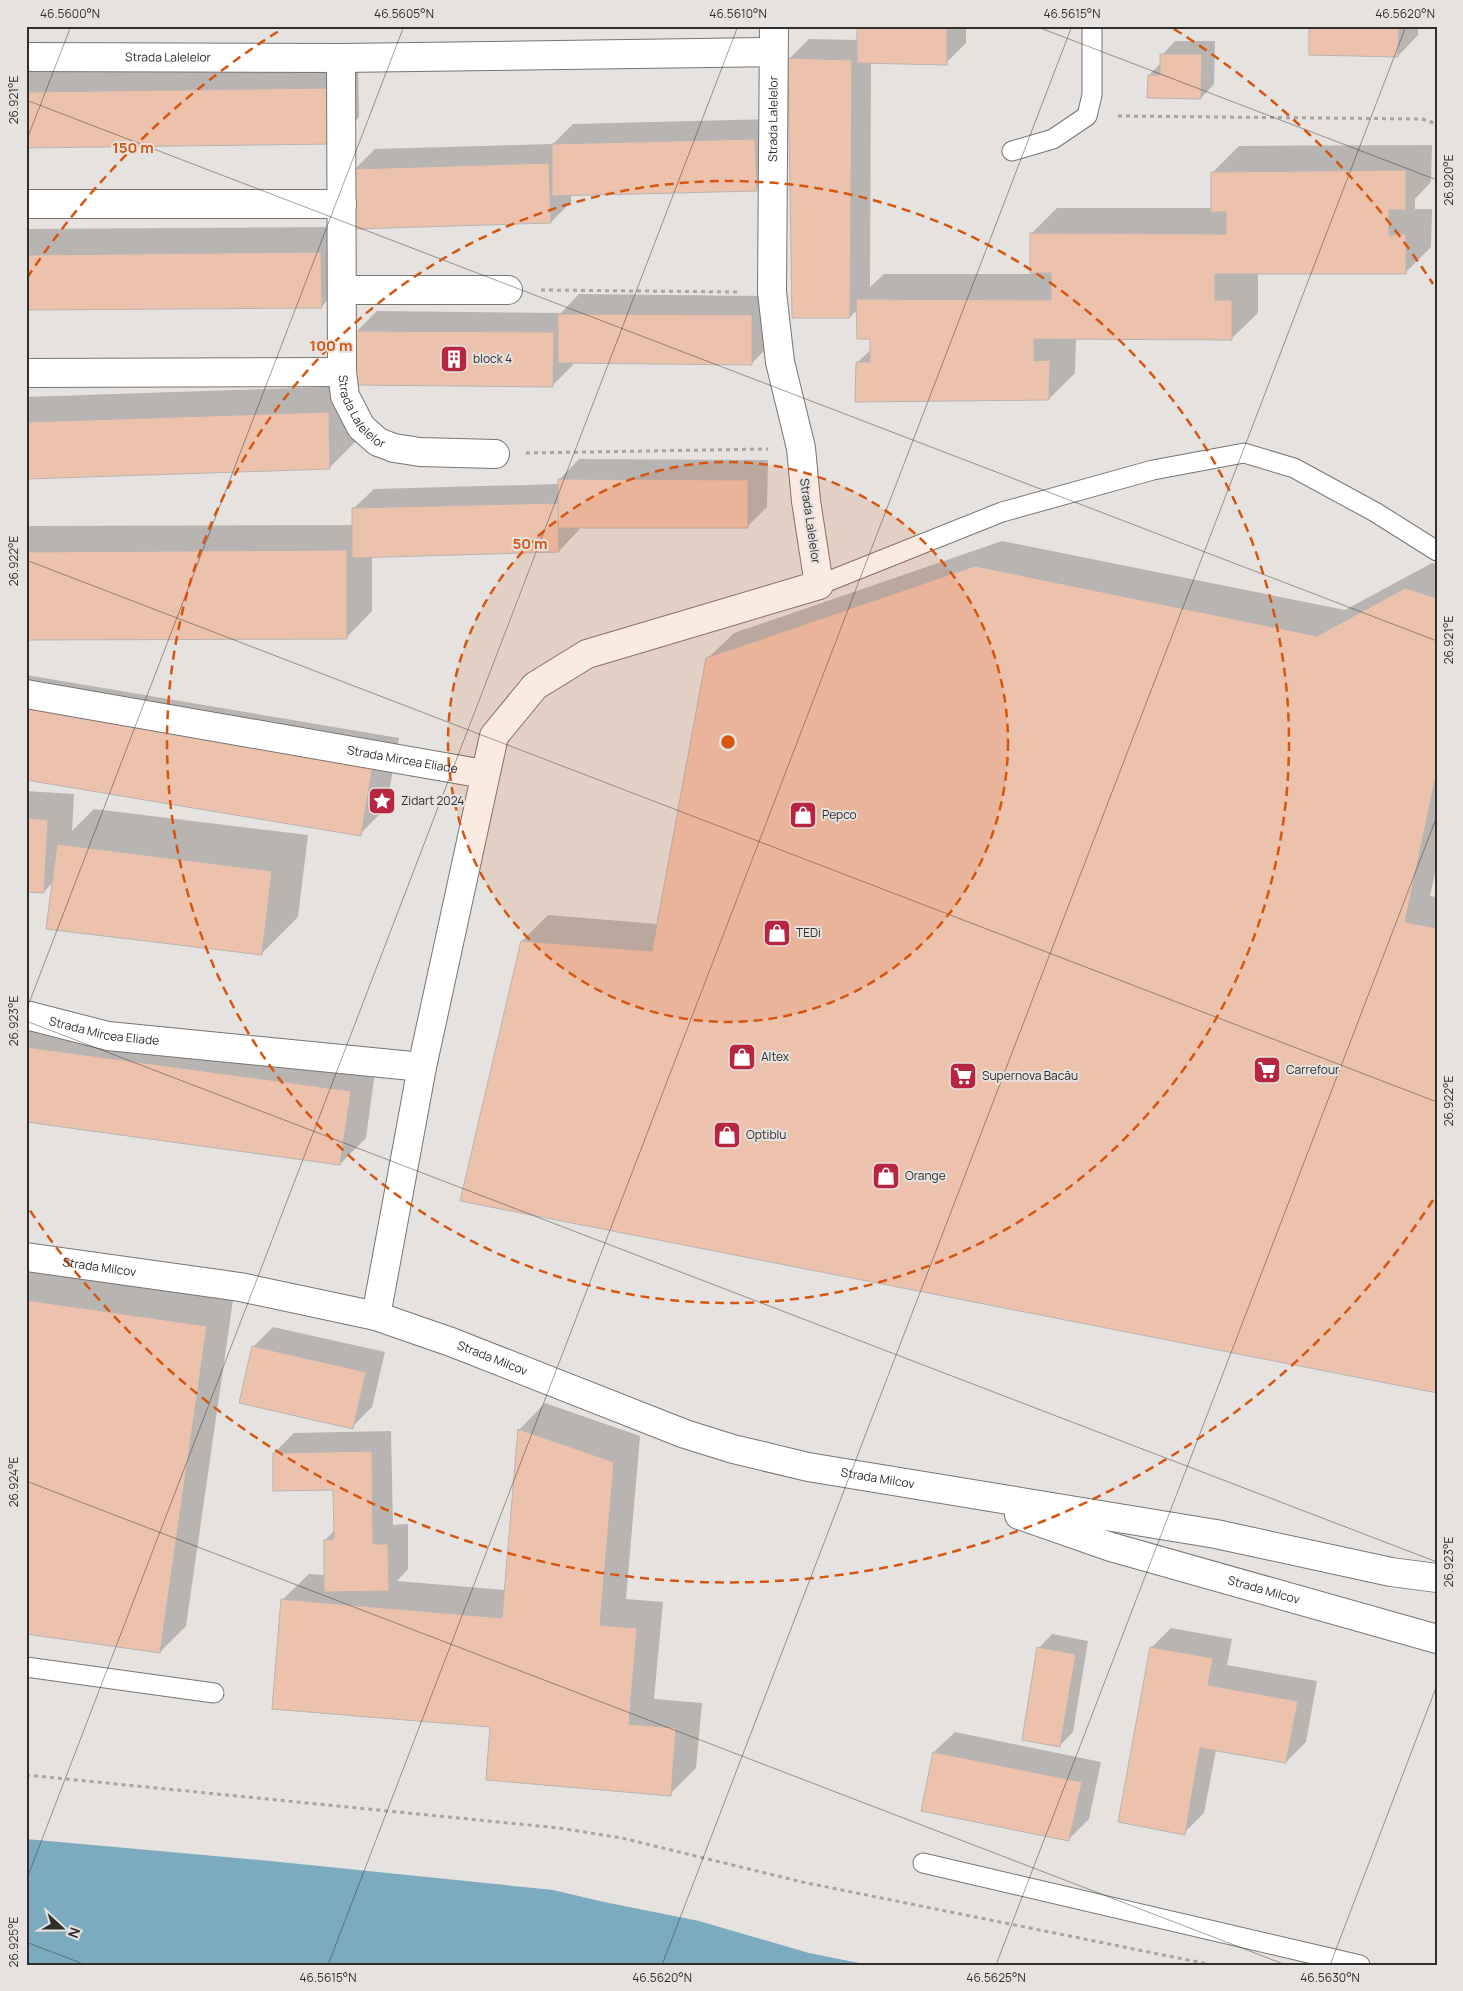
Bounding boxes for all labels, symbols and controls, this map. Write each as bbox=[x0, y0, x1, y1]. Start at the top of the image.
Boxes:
text: 46.5600°N bbox=[40, 5, 100, 22]
text: 46.5605°N bbox=[374, 5, 434, 22]
text: 46.5610°N bbox=[709, 5, 767, 22]
text: 46.5615°N bbox=[1044, 5, 1100, 22]
text: 46.5620°N bbox=[1375, 5, 1435, 22]
street label: Strada Lalelelor bbox=[125, 48, 212, 66]
street label: Strada Lalelelor bbox=[764, 75, 782, 162]
text: 26.921°E bbox=[5, 76, 22, 124]
text: 150 m bbox=[112, 137, 154, 158]
text: 26.920°E bbox=[1440, 154, 1457, 206]
text: 100 m bbox=[310, 335, 352, 356]
building icon: block 4 bbox=[439, 344, 469, 374]
place label: block 4 bbox=[473, 350, 512, 367]
street label: Strada Lalelelor bbox=[334, 374, 389, 452]
street label: Strada Lalelelor bbox=[796, 477, 825, 565]
text: 50 m bbox=[512, 533, 548, 554]
text: 26.922°E bbox=[5, 535, 22, 586]
text: 26.921°E bbox=[1440, 616, 1457, 664]
centre of rings bbox=[719, 733, 737, 751]
street label: Strada Mircea Eliade bbox=[346, 741, 459, 777]
place icon: Zidart 2024 bbox=[367, 786, 397, 816]
place label: Zidart 2024 bbox=[401, 792, 464, 809]
shop icon: Pepco bbox=[788, 800, 818, 830]
place label: Pepco bbox=[822, 806, 857, 823]
shop icon: TEDi bbox=[762, 918, 792, 948]
place label: TEDi bbox=[796, 924, 821, 941]
text: 26.923°E bbox=[5, 996, 22, 1046]
street label: Strada Mircea Eliade bbox=[47, 1012, 160, 1049]
shop icon: Altex bbox=[727, 1042, 757, 1072]
place label: Altex bbox=[761, 1048, 790, 1065]
supermarket icon: Carrefour bbox=[1252, 1055, 1282, 1085]
supermarket icon: Supernova Bacău bbox=[948, 1061, 978, 1091]
place label: Carrefour bbox=[1286, 1061, 1340, 1078]
place label: Supernova Bacău bbox=[982, 1067, 1078, 1084]
text: 26.922°E bbox=[1440, 1075, 1457, 1126]
shop icon: Optiblu bbox=[712, 1120, 742, 1150]
place label: Optiblu bbox=[746, 1126, 786, 1143]
shop icon: Orange bbox=[871, 1161, 901, 1191]
place label: Orange bbox=[905, 1167, 946, 1184]
street label: Strada Milcov bbox=[61, 1253, 137, 1280]
street label: Strada Milcov bbox=[455, 1336, 530, 1379]
text: 26.924°E bbox=[5, 1457, 22, 1507]
street label: Strada Milcov bbox=[840, 1464, 916, 1492]
text: 26.923°E bbox=[1440, 1537, 1457, 1587]
street label: Strada Milcov bbox=[1226, 1571, 1302, 1608]
north arrow bbox=[38, 1904, 88, 1954]
text: 26.925°E bbox=[5, 1916, 22, 1967]
text: N bbox=[64, 1925, 85, 1941]
text: 46.5615°N bbox=[300, 1969, 356, 1986]
text: 46.5620°N bbox=[632, 1969, 692, 1986]
text: 46.5625°N bbox=[966, 1969, 1026, 1986]
text: 46.5630°N bbox=[1300, 1969, 1360, 1986]

